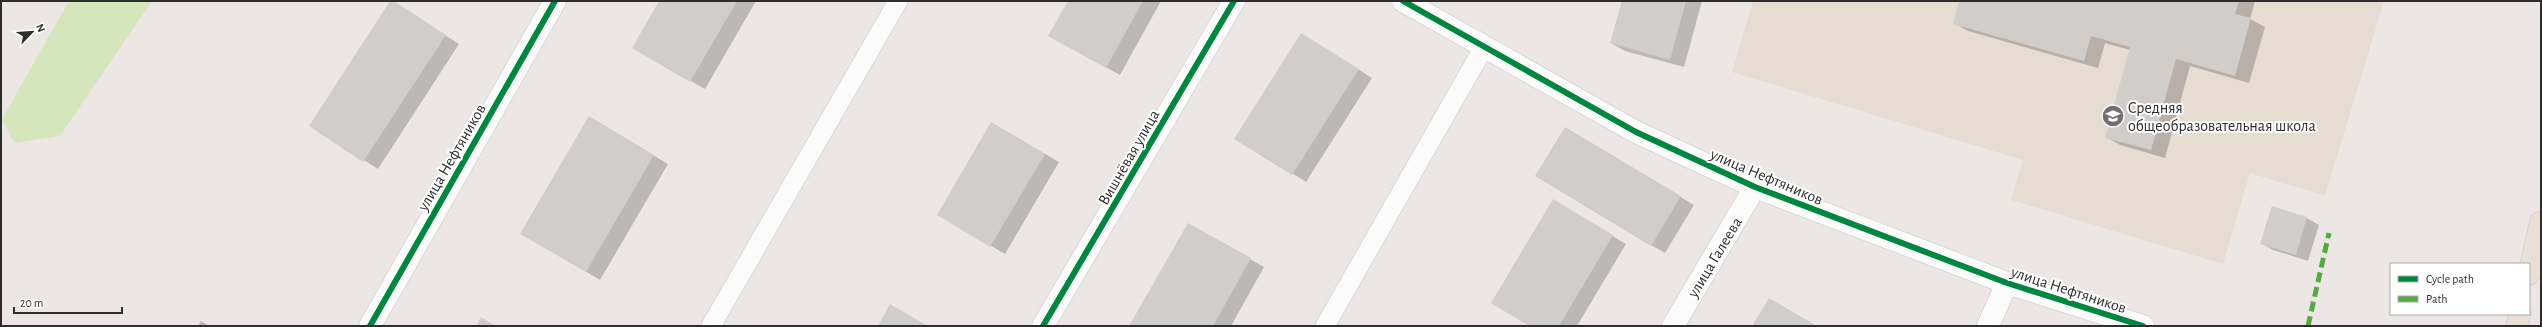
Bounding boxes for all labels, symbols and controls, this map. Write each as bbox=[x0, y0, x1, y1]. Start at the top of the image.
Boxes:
north arrow bbox=[12, 12, 52, 52]
text: N bbox=[34, 22, 47, 34]
place label: Cредняя общеобразовательная школа bbox=[2128, 100, 2316, 134]
street label: улица Нефтяников bbox=[414, 101, 490, 215]
school or university icon: Cредняя общеобразовательная школа bbox=[2100, 103, 2126, 129]
street label: Вишнёвая улица bbox=[1095, 107, 1163, 208]
street label: улица Нефтяников bbox=[1707, 146, 1825, 209]
street label: улица Галеева bbox=[1684, 215, 1746, 302]
street label: улица Нефтяников bbox=[2008, 263, 2128, 317]
legend bbox=[2390, 263, 2530, 315]
text: Cycle path bbox=[2426, 273, 2474, 286]
scale bar bbox=[14, 289, 122, 315]
text: Path bbox=[2426, 293, 2448, 305]
text: 20 m bbox=[20, 297, 43, 309]

